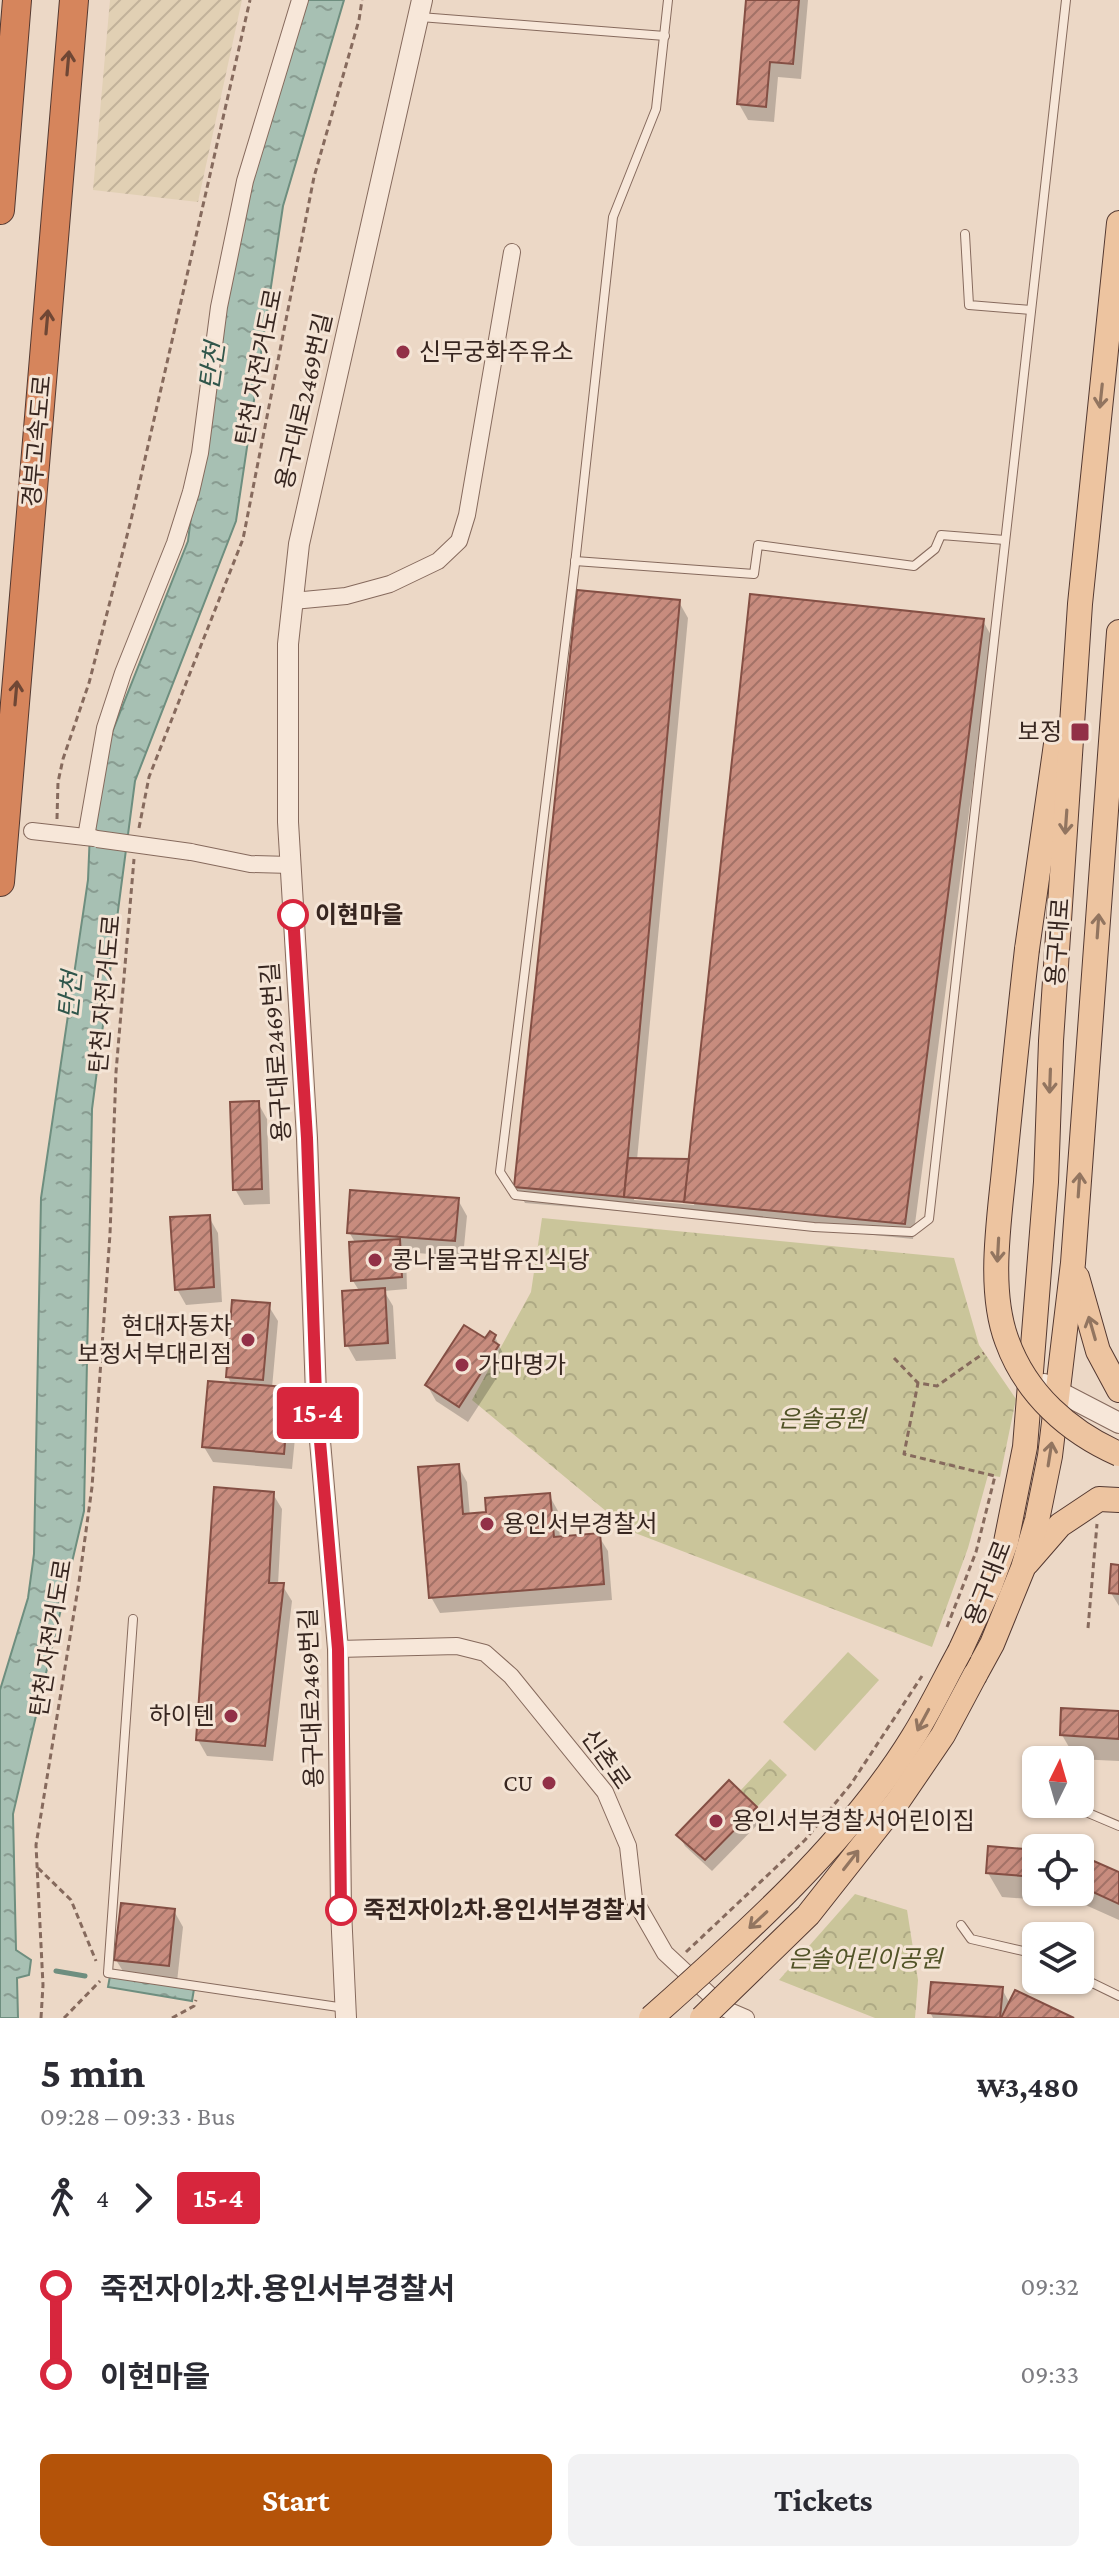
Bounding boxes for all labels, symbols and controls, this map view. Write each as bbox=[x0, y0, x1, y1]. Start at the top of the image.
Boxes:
one-way arrow bbox=[61, 50, 76, 77]
street label: 탄천 자전거도로 bbox=[230, 286, 287, 448]
one-way arrow bbox=[40, 309, 55, 336]
street label: 용구대로2469번길 bbox=[270, 310, 337, 492]
water label: 탄천 bbox=[195, 337, 231, 392]
place label: 신무궁화주유소 bbox=[419, 338, 574, 365]
marker: 신무궁화주유소 bbox=[394, 343, 412, 361]
street label: 경부고속도로 bbox=[17, 374, 56, 508]
one-way arrow bbox=[1093, 383, 1108, 409]
one-way arrow bbox=[9, 680, 24, 707]
place label: 보정 bbox=[1018, 718, 1062, 745]
marker: 보정 bbox=[1069, 721, 1091, 743]
one-way arrow bbox=[1058, 808, 1073, 835]
street label: 용구대로 bbox=[1041, 897, 1074, 987]
marker: 이현마을 bbox=[278, 900, 308, 930]
place label: 이현마을 bbox=[315, 901, 403, 928]
one-way arrow bbox=[1091, 913, 1106, 940]
street label: 탄천 자전거도로 bbox=[84, 914, 125, 1074]
street label: 용구대로2469번길 bbox=[256, 961, 295, 1143]
water label: 탄천 bbox=[54, 967, 88, 1020]
one-way arrow bbox=[1042, 1067, 1057, 1094]
one-way arrow bbox=[1072, 1172, 1087, 1199]
one-way arrow bbox=[991, 1236, 1006, 1262]
place label: 콩나물국밥유진식당 bbox=[391, 1246, 590, 1273]
marker: 콩나물국밥유진식당 bbox=[366, 1251, 384, 1269]
place label: 현대자동차 보정서부대리점 bbox=[77, 1312, 232, 1367]
one-way arrow bbox=[1083, 1316, 1098, 1342]
marker: 현대자동차 보정서부대리점 bbox=[239, 1331, 257, 1349]
place label: 가마명가 bbox=[478, 1351, 566, 1378]
marker: 가마명가 bbox=[453, 1356, 471, 1374]
line badge: 15-4 bbox=[262, 1387, 374, 1439]
text: 15-4 bbox=[293, 1397, 343, 1428]
park label: 은솔공원 bbox=[778, 1405, 868, 1432]
one-way arrow bbox=[1043, 1442, 1058, 1467]
place label: 용인서부경찰서 bbox=[503, 1510, 658, 1537]
marker: 용인서부경찰서 bbox=[478, 1515, 496, 1533]
street label: 용구대로 bbox=[959, 1537, 1016, 1629]
street label: 탄천 자전거도로 bbox=[25, 1557, 76, 1719]
street label: 용구대로2469번길 bbox=[294, 1608, 327, 1788]
place label: 하이텐 bbox=[149, 1702, 215, 1729]
marker: 하이텐 bbox=[222, 1707, 240, 1725]
one-way arrow bbox=[914, 1708, 930, 1731]
street label: 신촌로 bbox=[576, 1724, 636, 1794]
north arrow bbox=[1022, 1746, 1094, 1818]
map controls bbox=[1022, 1746, 1094, 1994]
place label: CU bbox=[503, 1769, 533, 1796]
marker: CU bbox=[540, 1774, 558, 1792]
place label: 용인서부경찰서어린이집 bbox=[732, 1807, 975, 1834]
marker: 용인서부경찰서어린이집 bbox=[707, 1812, 725, 1830]
button: locate bbox=[1022, 1834, 1094, 1906]
one-way arrow bbox=[843, 1850, 860, 1871]
marker: 죽전자이2차.용인서부경찰서 bbox=[326, 1895, 356, 1925]
place label: 죽전자이2차.용인서부경찰서 bbox=[363, 1896, 647, 1923]
one-way arrow bbox=[748, 1910, 768, 1929]
button: layers bbox=[1022, 1922, 1094, 1994]
park label: 은솔어린이공원 bbox=[788, 1945, 944, 1972]
text: 5 min bbox=[40, 2048, 145, 2096]
text: ₩3,480 bbox=[977, 2070, 1079, 2103]
text: 09:28 – 09:33 · Bus bbox=[40, 2102, 235, 2131]
icon: walk bbox=[40, 2176, 84, 2220]
icon: forward bbox=[121, 2176, 165, 2220]
text: 15-4 bbox=[193, 2182, 244, 2213]
text: 4 bbox=[96, 2184, 109, 2213]
text: 죽전자이2차.용인서부경찰서 bbox=[100, 2272, 455, 2305]
text: 09:32 bbox=[1021, 2272, 1079, 2301]
text: 이현마을 bbox=[100, 2360, 210, 2393]
text: 09:33 bbox=[1021, 2360, 1079, 2389]
button: Start bbox=[40, 2454, 552, 2546]
button: Tickets bbox=[568, 2454, 1079, 2546]

